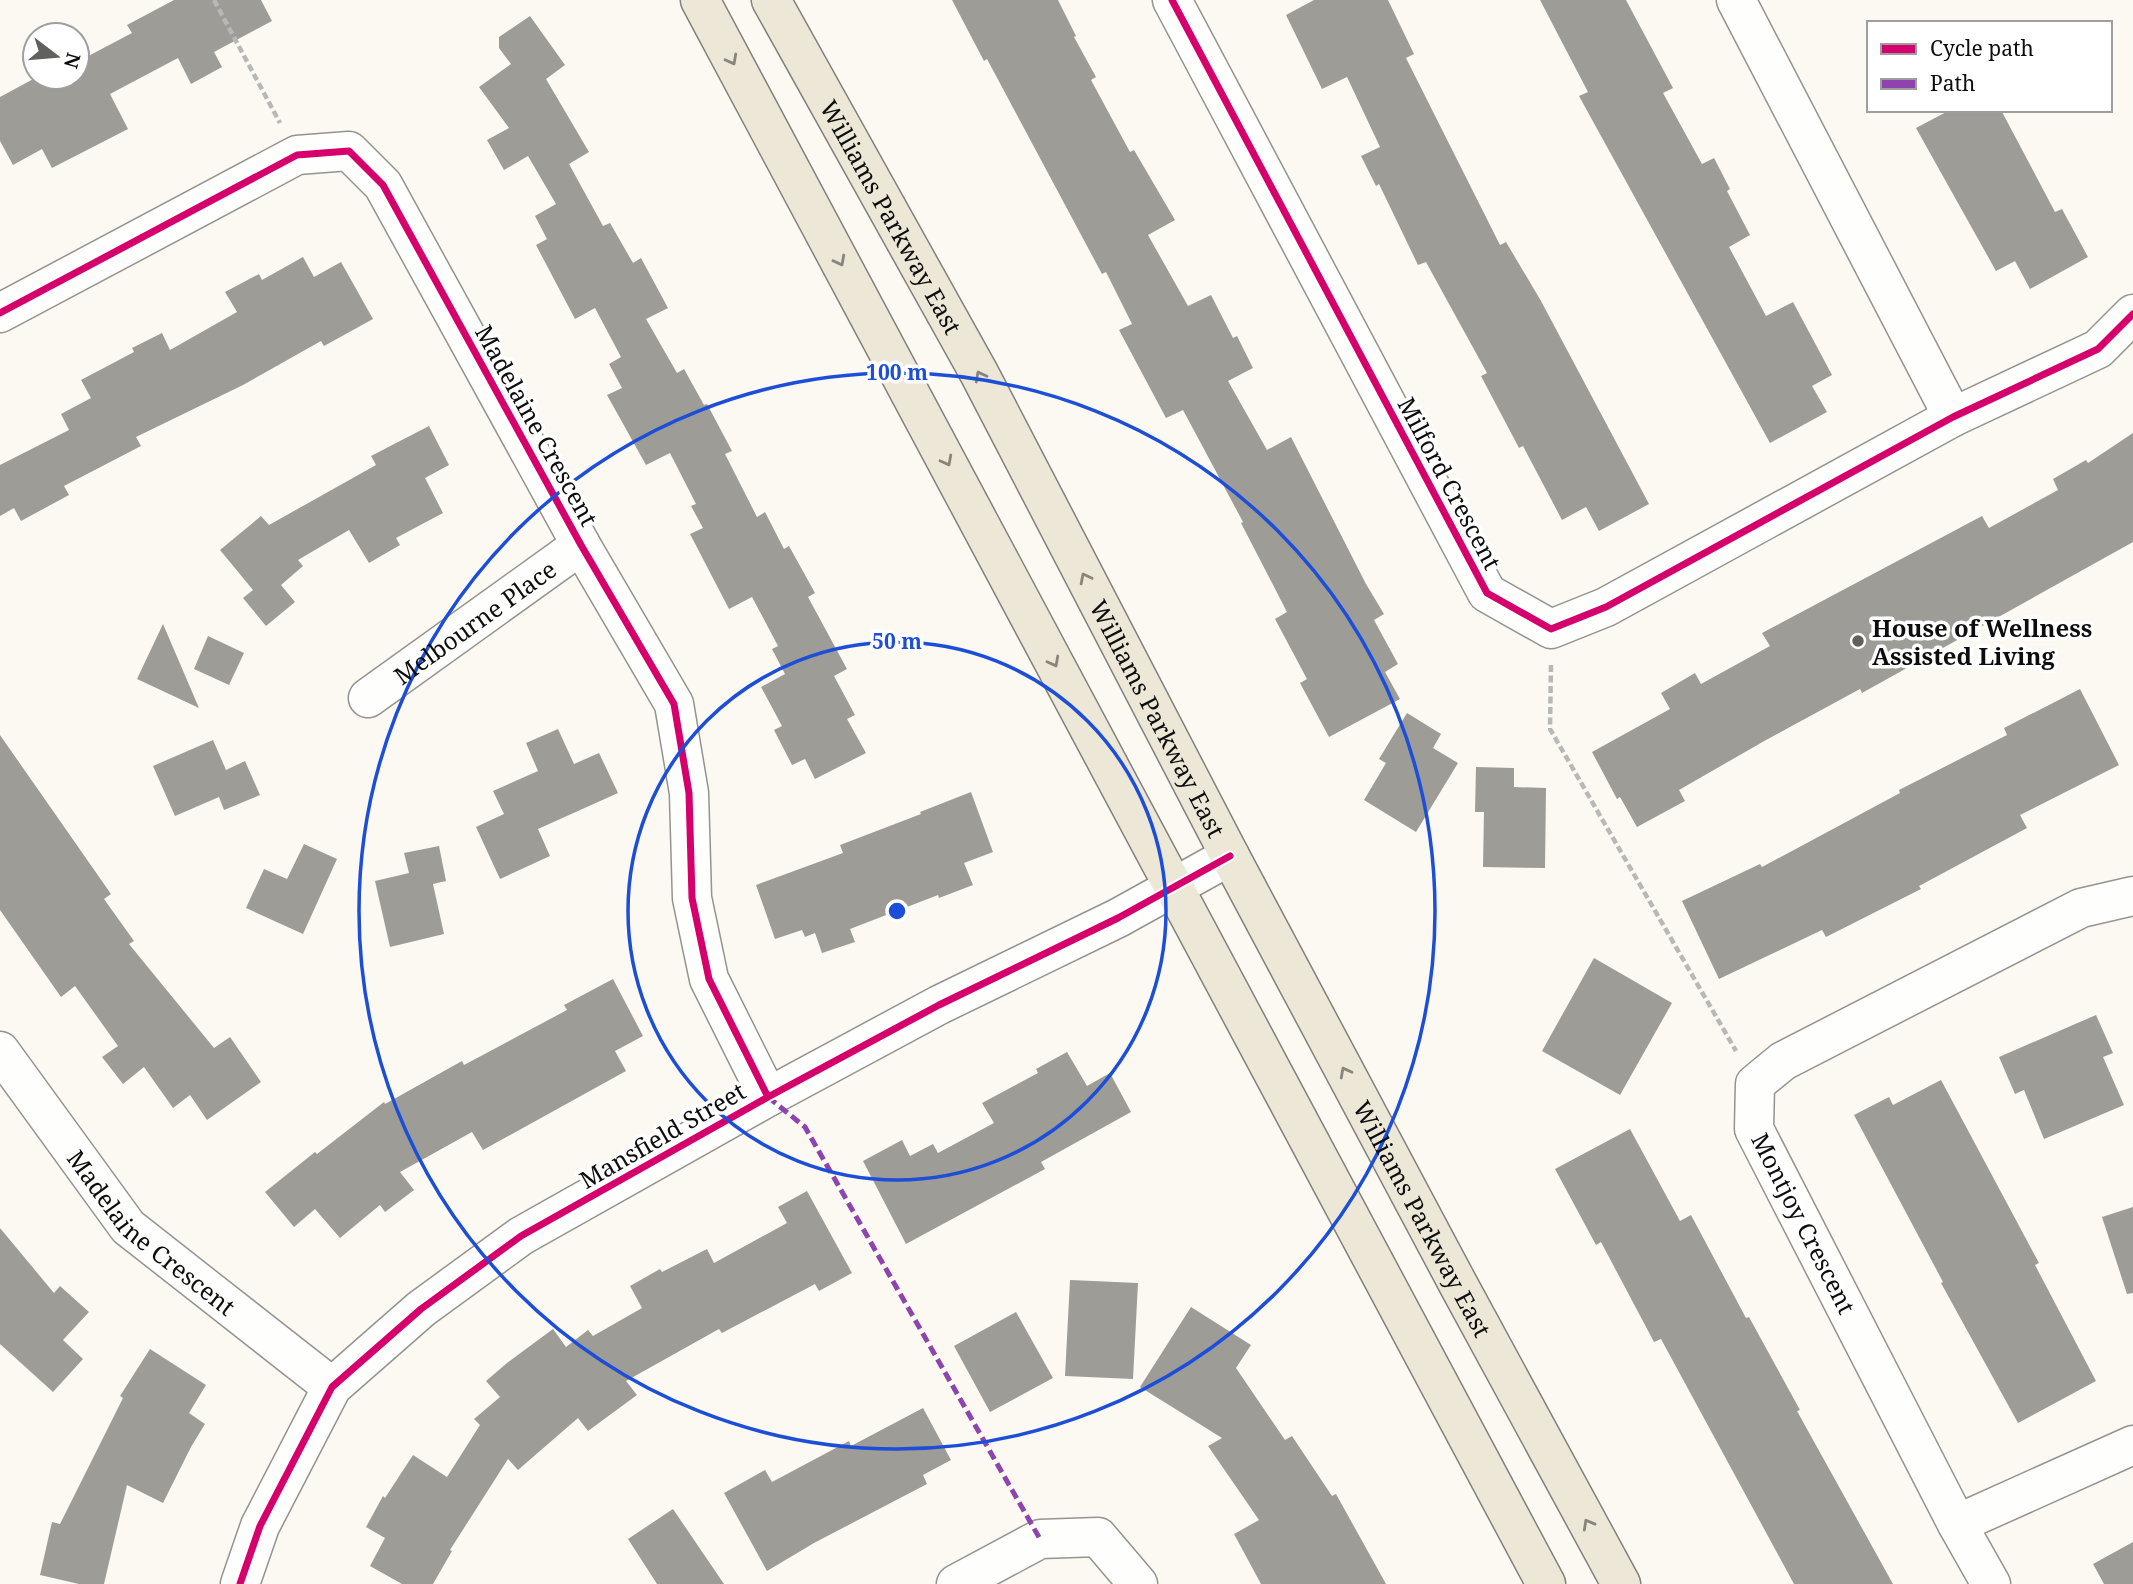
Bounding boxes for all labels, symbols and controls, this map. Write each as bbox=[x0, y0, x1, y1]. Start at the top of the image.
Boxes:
north arrow bbox=[21, 21, 91, 91]
legend bbox=[1867, 21, 2112, 112]
text: Cycle path bbox=[1930, 34, 2034, 62]
text: N bbox=[58, 50, 87, 71]
one-way arrow bbox=[724, 53, 738, 65]
text: Path bbox=[1930, 69, 1975, 97]
street label: Williams Parkway East bbox=[813, 94, 970, 340]
one-way arrow bbox=[832, 254, 845, 266]
street label: Madelaine Crescent bbox=[468, 319, 606, 531]
text: 100 m bbox=[866, 358, 928, 386]
one-way arrow bbox=[975, 371, 988, 383]
street label: Milford Crescent bbox=[1391, 391, 1509, 575]
one-way arrow bbox=[939, 454, 952, 467]
street label: Melbourne Place bbox=[387, 552, 562, 691]
one-way arrow bbox=[1080, 573, 1094, 585]
street label: Williams Parkway East bbox=[1083, 594, 1234, 843]
place label: House of Wellness Assisted Living bbox=[1872, 611, 2092, 672]
text: 50 m bbox=[872, 627, 922, 655]
marker: House of Wellness Assisted Living bbox=[1850, 633, 1866, 649]
one-way arrow bbox=[1046, 655, 1060, 667]
centre of rings bbox=[885, 899, 909, 923]
one-way arrow bbox=[1340, 1067, 1353, 1079]
street label: Mansfield Street bbox=[573, 1074, 751, 1196]
street label: Williams Parkway East bbox=[1347, 1094, 1500, 1342]
street label: Montjoy Crescent bbox=[1744, 1127, 1864, 1319]
street label: Madelaine Crescent bbox=[60, 1143, 243, 1322]
one-way arrow bbox=[1583, 1519, 1596, 1531]

